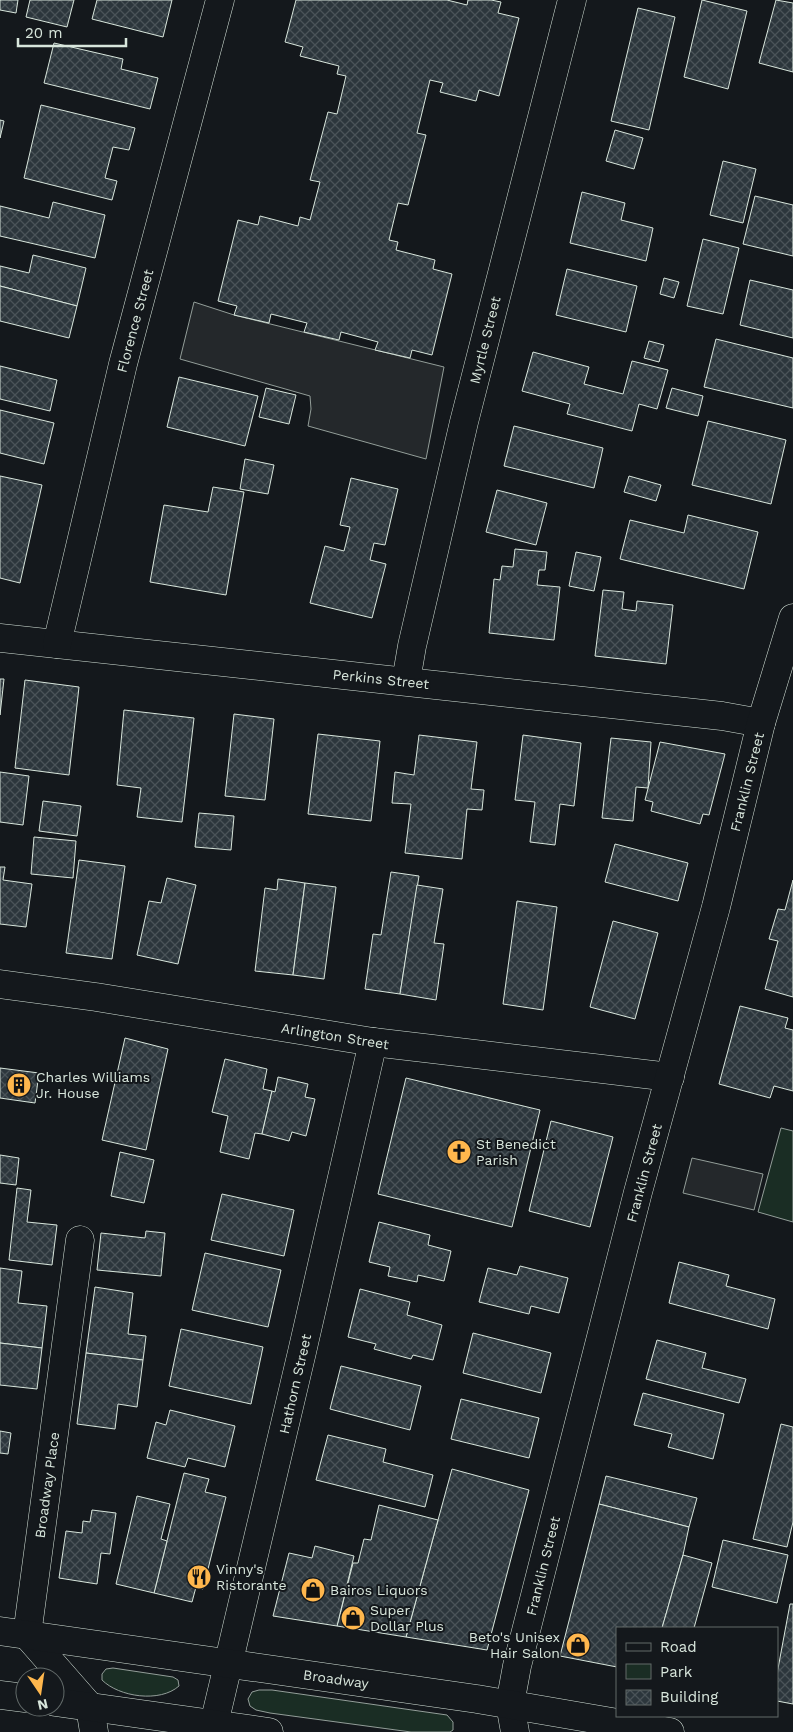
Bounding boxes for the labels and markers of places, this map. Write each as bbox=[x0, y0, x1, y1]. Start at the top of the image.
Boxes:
place label: Charles Williams Jr. House bbox=[36, 1069, 150, 1101]
building icon: Charles Williams Jr. House bbox=[6, 1072, 32, 1098]
place label: St Benedict Parish bbox=[476, 1136, 556, 1168]
church icon: St Benedict Parish bbox=[446, 1139, 472, 1165]
place label: Vinny's Ristorante bbox=[216, 1561, 287, 1593]
restaurant icon: Vinny's Ristorante bbox=[186, 1564, 212, 1590]
shop icon: Bairos Liquors bbox=[300, 1577, 326, 1603]
place label: Bairos Liquors bbox=[330, 1582, 428, 1598]
place label: Super Dollar Plus bbox=[370, 1602, 444, 1634]
shop icon: Super Dollar Plus bbox=[340, 1605, 366, 1631]
place label: Beto's Unisex Hair Salon bbox=[469, 1629, 560, 1661]
shop icon: Beto's Unisex Hair Salon bbox=[565, 1632, 591, 1658]

